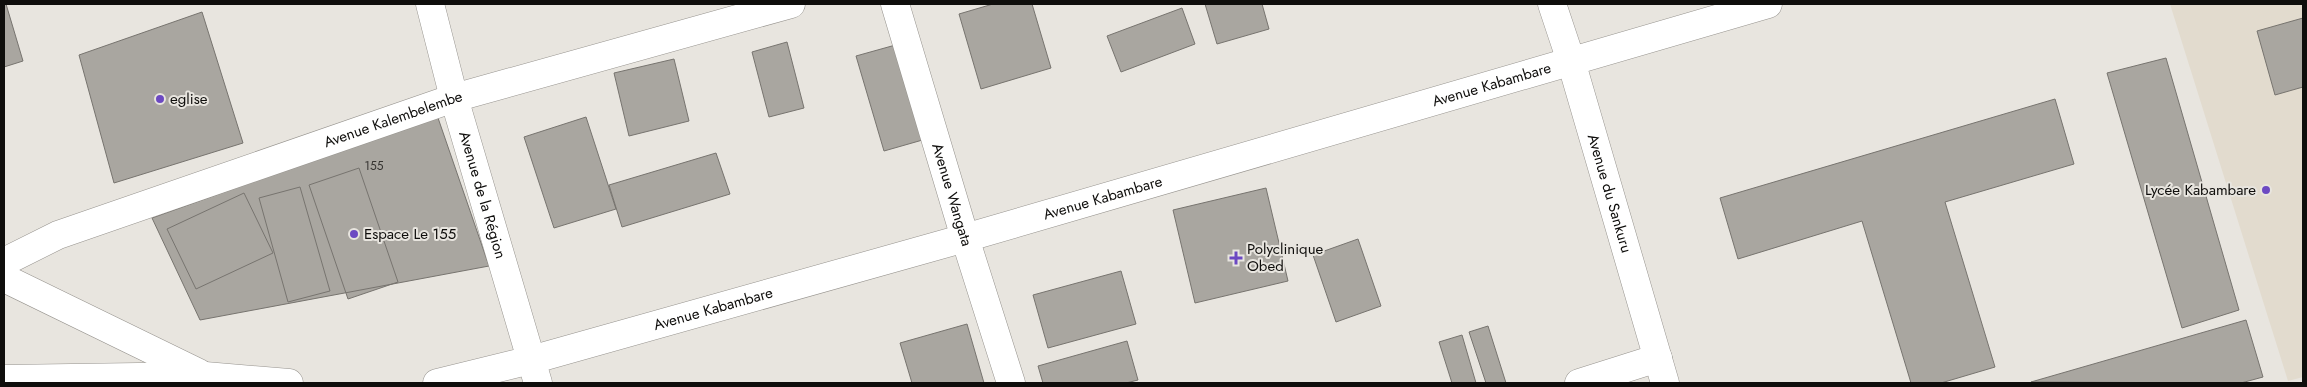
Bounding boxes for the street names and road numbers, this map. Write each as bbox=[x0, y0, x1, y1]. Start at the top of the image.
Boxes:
street label: Avenue Kabambare bbox=[1429, 57, 1554, 112]
street label: Avenue Kalembelembe bbox=[321, 85, 465, 153]
street label: Avenue de la Région bbox=[453, 128, 512, 261]
street label: Avenue du Sankuru bbox=[1582, 131, 1637, 256]
street label: Avenue Wangata bbox=[926, 141, 978, 249]
street label: Avenue Kabambare bbox=[1041, 170, 1165, 226]
street label: Avenue Kabambare bbox=[651, 281, 776, 336]

